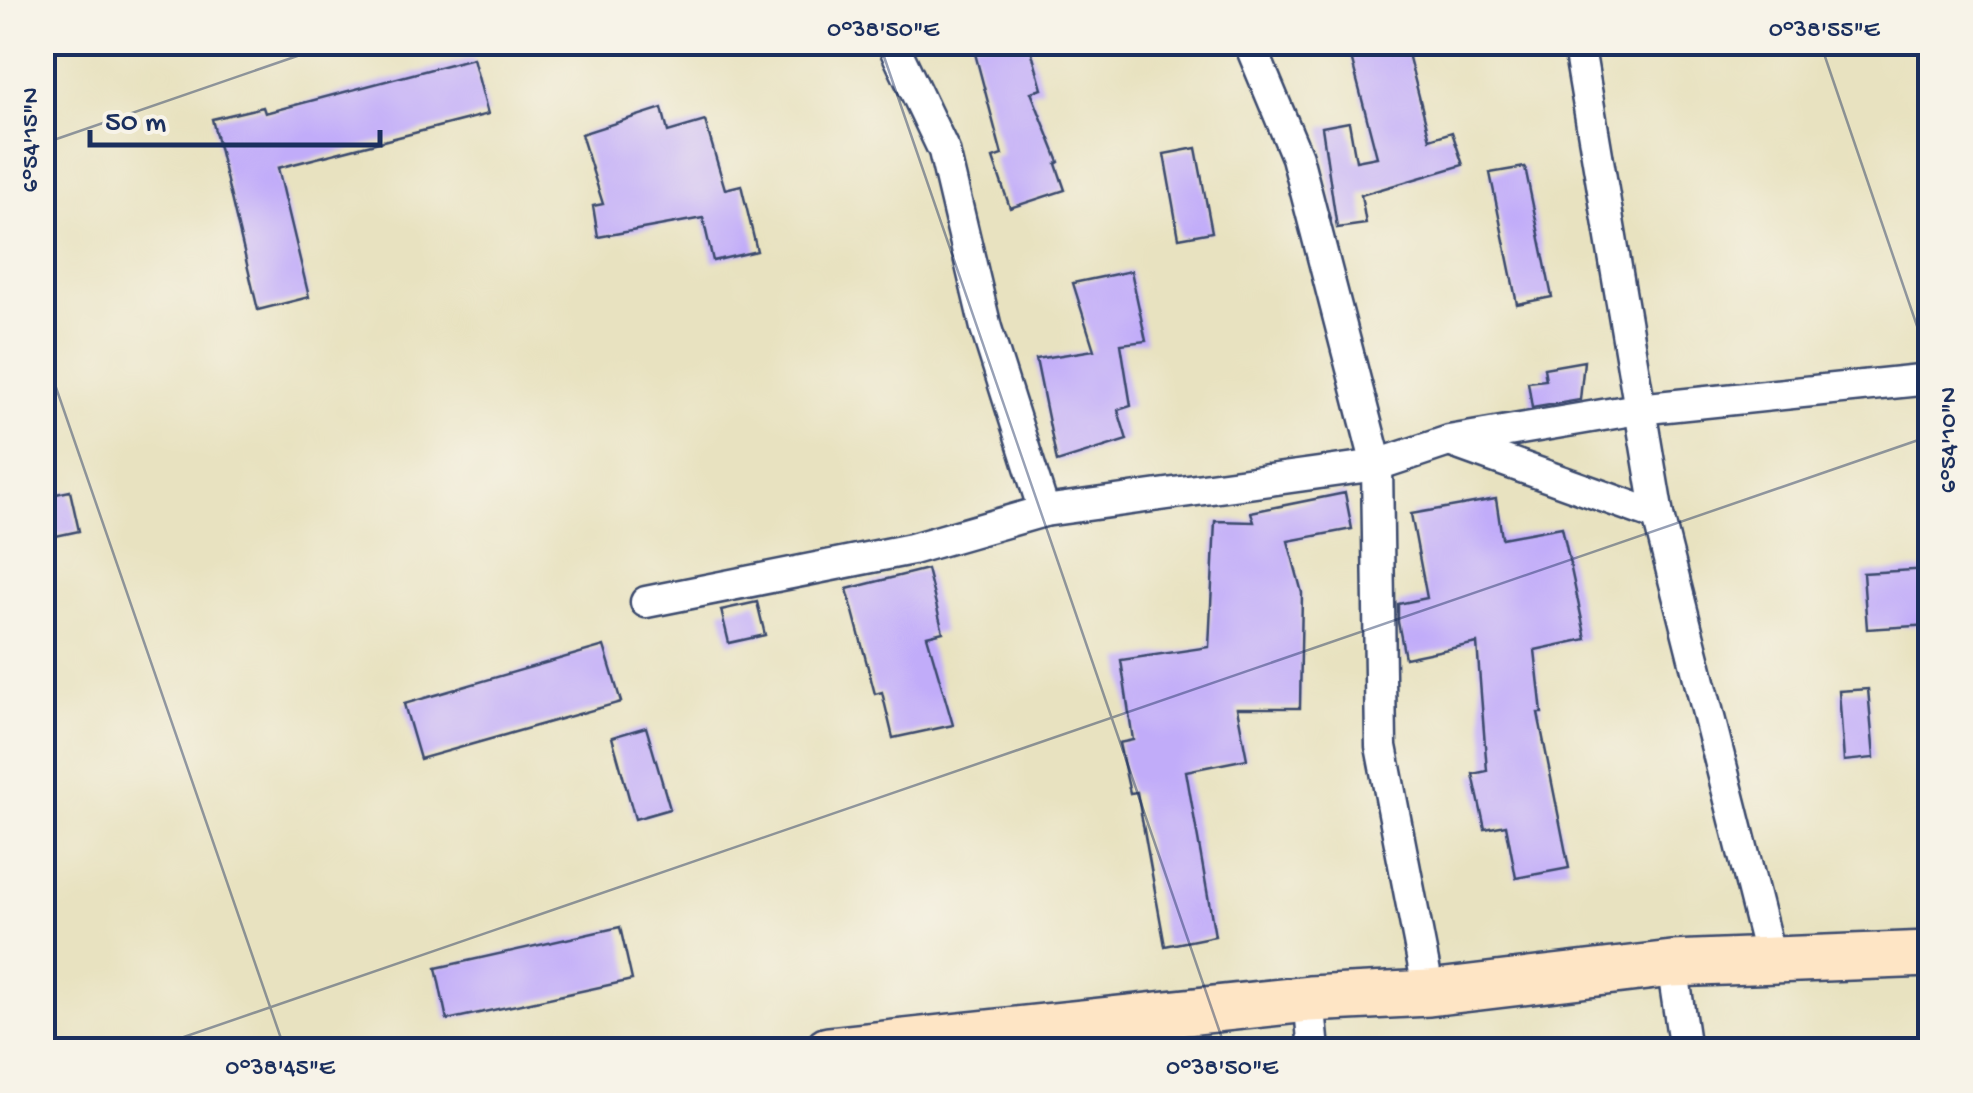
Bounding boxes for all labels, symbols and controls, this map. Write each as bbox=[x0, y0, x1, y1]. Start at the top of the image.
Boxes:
text: 0°38'50"E bbox=[827, 17, 940, 46]
text: 0°38'55"E bbox=[1769, 17, 1881, 46]
scale bar bbox=[90, 85, 380, 147]
text: 6°54'15"N bbox=[18, 87, 47, 193]
text: 50 m bbox=[105, 107, 166, 142]
text: 6°54'10"N bbox=[1936, 387, 1965, 493]
text: 0°38'45"E bbox=[225, 1055, 336, 1084]
text: 0°38'50"E bbox=[1166, 1055, 1279, 1084]

